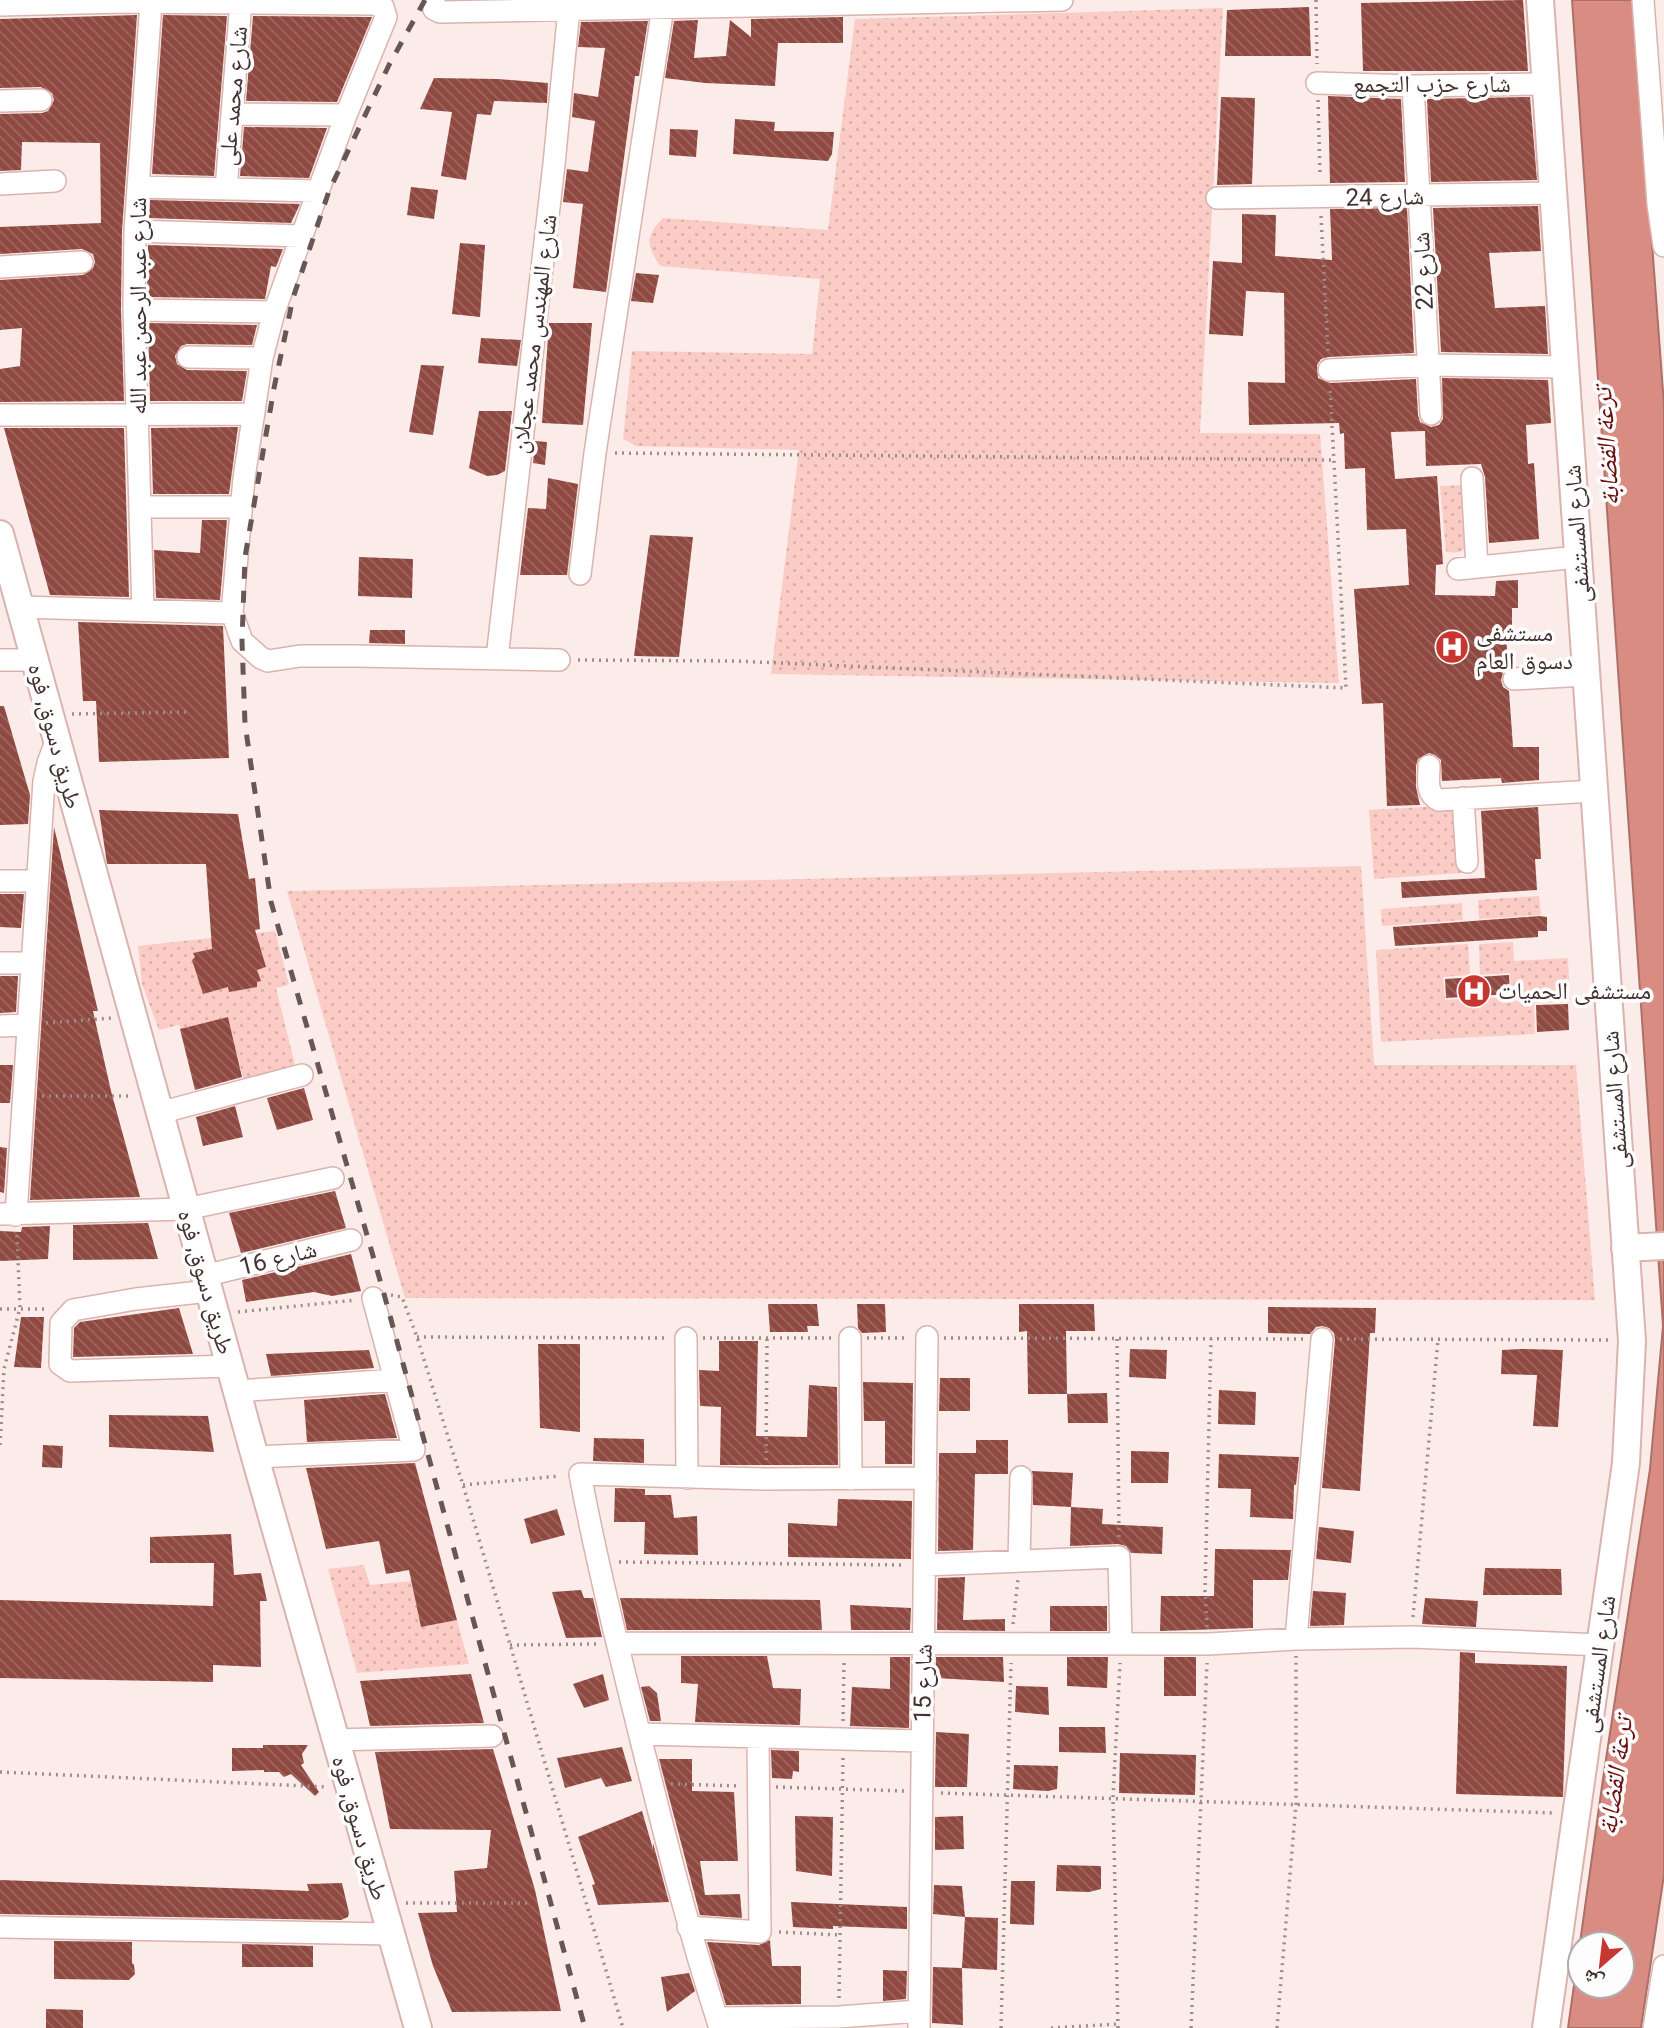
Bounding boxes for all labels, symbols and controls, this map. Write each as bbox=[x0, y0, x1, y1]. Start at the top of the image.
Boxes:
street label: شارع محمد على bbox=[213, 25, 254, 167]
street label: شارع حزب التجمع bbox=[1353, 70, 1511, 99]
street label: شارع 24 bbox=[1345, 182, 1425, 213]
street label: شارع عبد الرحمن عبد الله bbox=[124, 197, 153, 415]
street label: شارع المهندس محمد عجلان bbox=[505, 213, 564, 455]
street label: شارع 22 bbox=[1407, 231, 1440, 311]
water label: ترعة القضابة bbox=[1587, 382, 1625, 507]
street label: شارع المستشفى bbox=[1558, 464, 1597, 604]
place label: مستشفى دسوق العام bbox=[1476, 619, 1573, 677]
hospital icon: مستشفى دسوق العام bbox=[1433, 628, 1471, 666]
street label: طريق دسوق, فوه bbox=[22, 660, 88, 812]
hospital icon: مستشفى الحميات bbox=[1455, 972, 1493, 1010]
place label: مستشفى الحميات bbox=[1498, 977, 1651, 1005]
street label: شارع المستشفى bbox=[1596, 1030, 1635, 1170]
street label: طريق دسوق, فوه bbox=[172, 1206, 240, 1358]
street label: شارع 16 bbox=[236, 1235, 320, 1282]
street label: شارع المستشفى bbox=[1574, 1593, 1622, 1735]
street label: شارع 15 bbox=[908, 1643, 939, 1723]
water label: ترعة القضابة bbox=[1592, 1710, 1639, 1837]
street label: طريق دسوق, فوه bbox=[326, 1752, 394, 1904]
north arrow bbox=[1566, 1930, 1636, 2000]
text: ش bbox=[1579, 1965, 1608, 1994]

